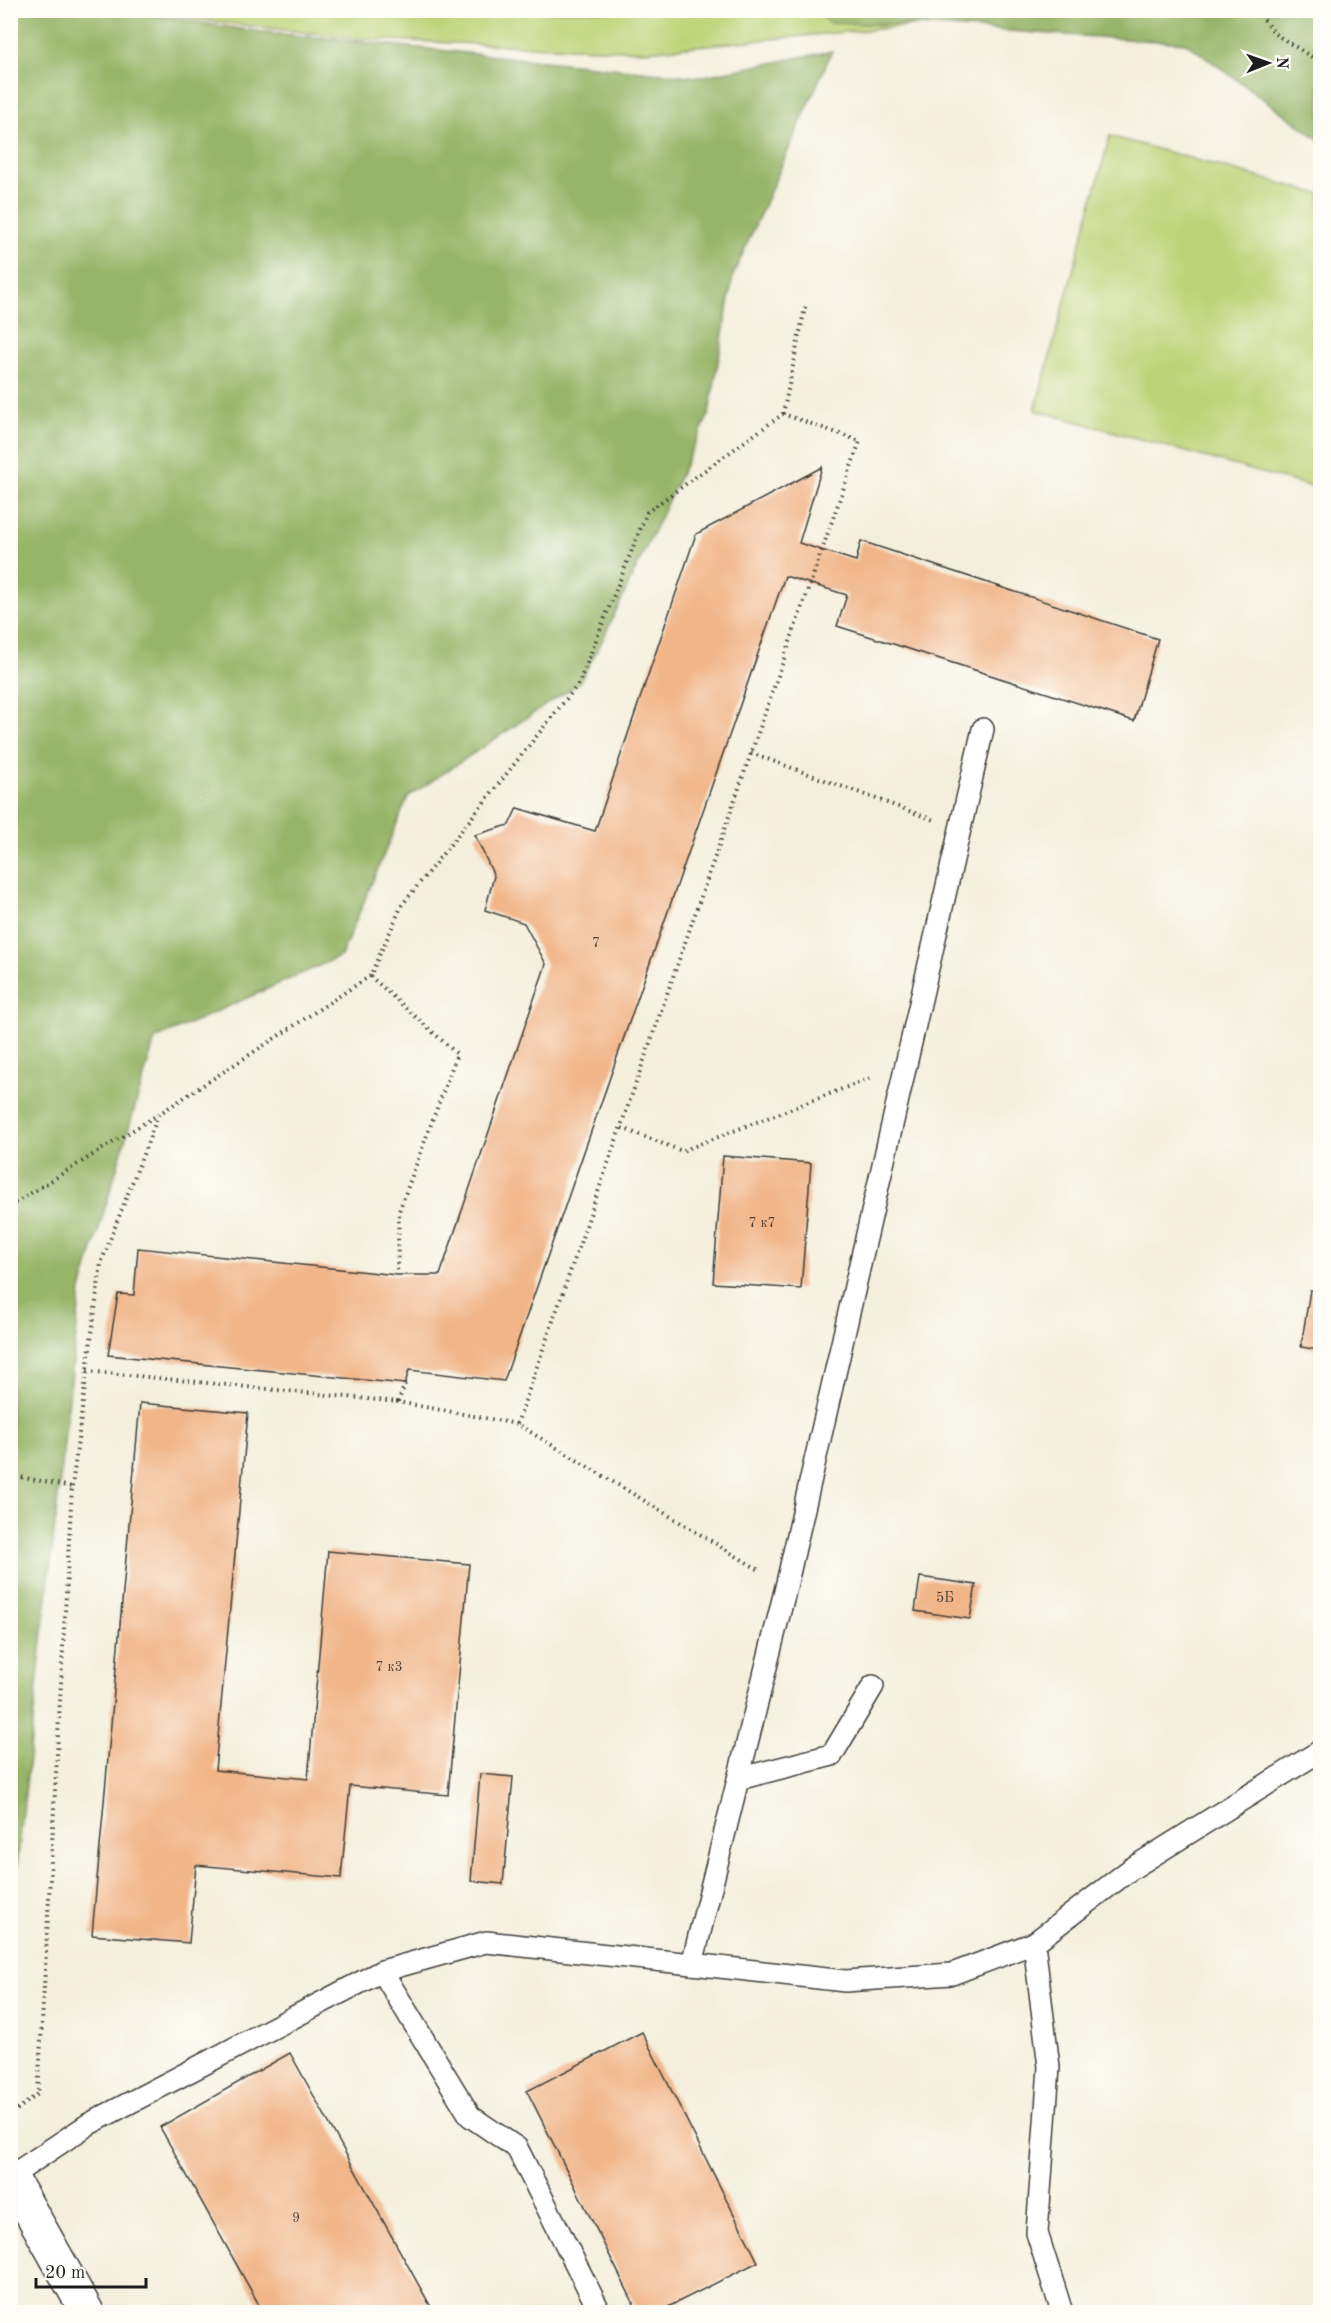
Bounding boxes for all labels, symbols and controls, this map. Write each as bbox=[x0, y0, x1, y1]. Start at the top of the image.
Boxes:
north arrow bbox=[1238, 33, 1298, 93]
text: N bbox=[1273, 57, 1289, 70]
house number: 7 bbox=[592, 936, 600, 950]
house number: 7 к7 bbox=[748, 1216, 776, 1230]
house number: 5Б bbox=[936, 1591, 954, 1605]
house number: 7 к3 bbox=[375, 1660, 403, 1674]
house number: 9 bbox=[292, 2211, 300, 2225]
scale bar bbox=[36, 2251, 146, 2289]
text: 20 m bbox=[45, 2264, 85, 2282]

